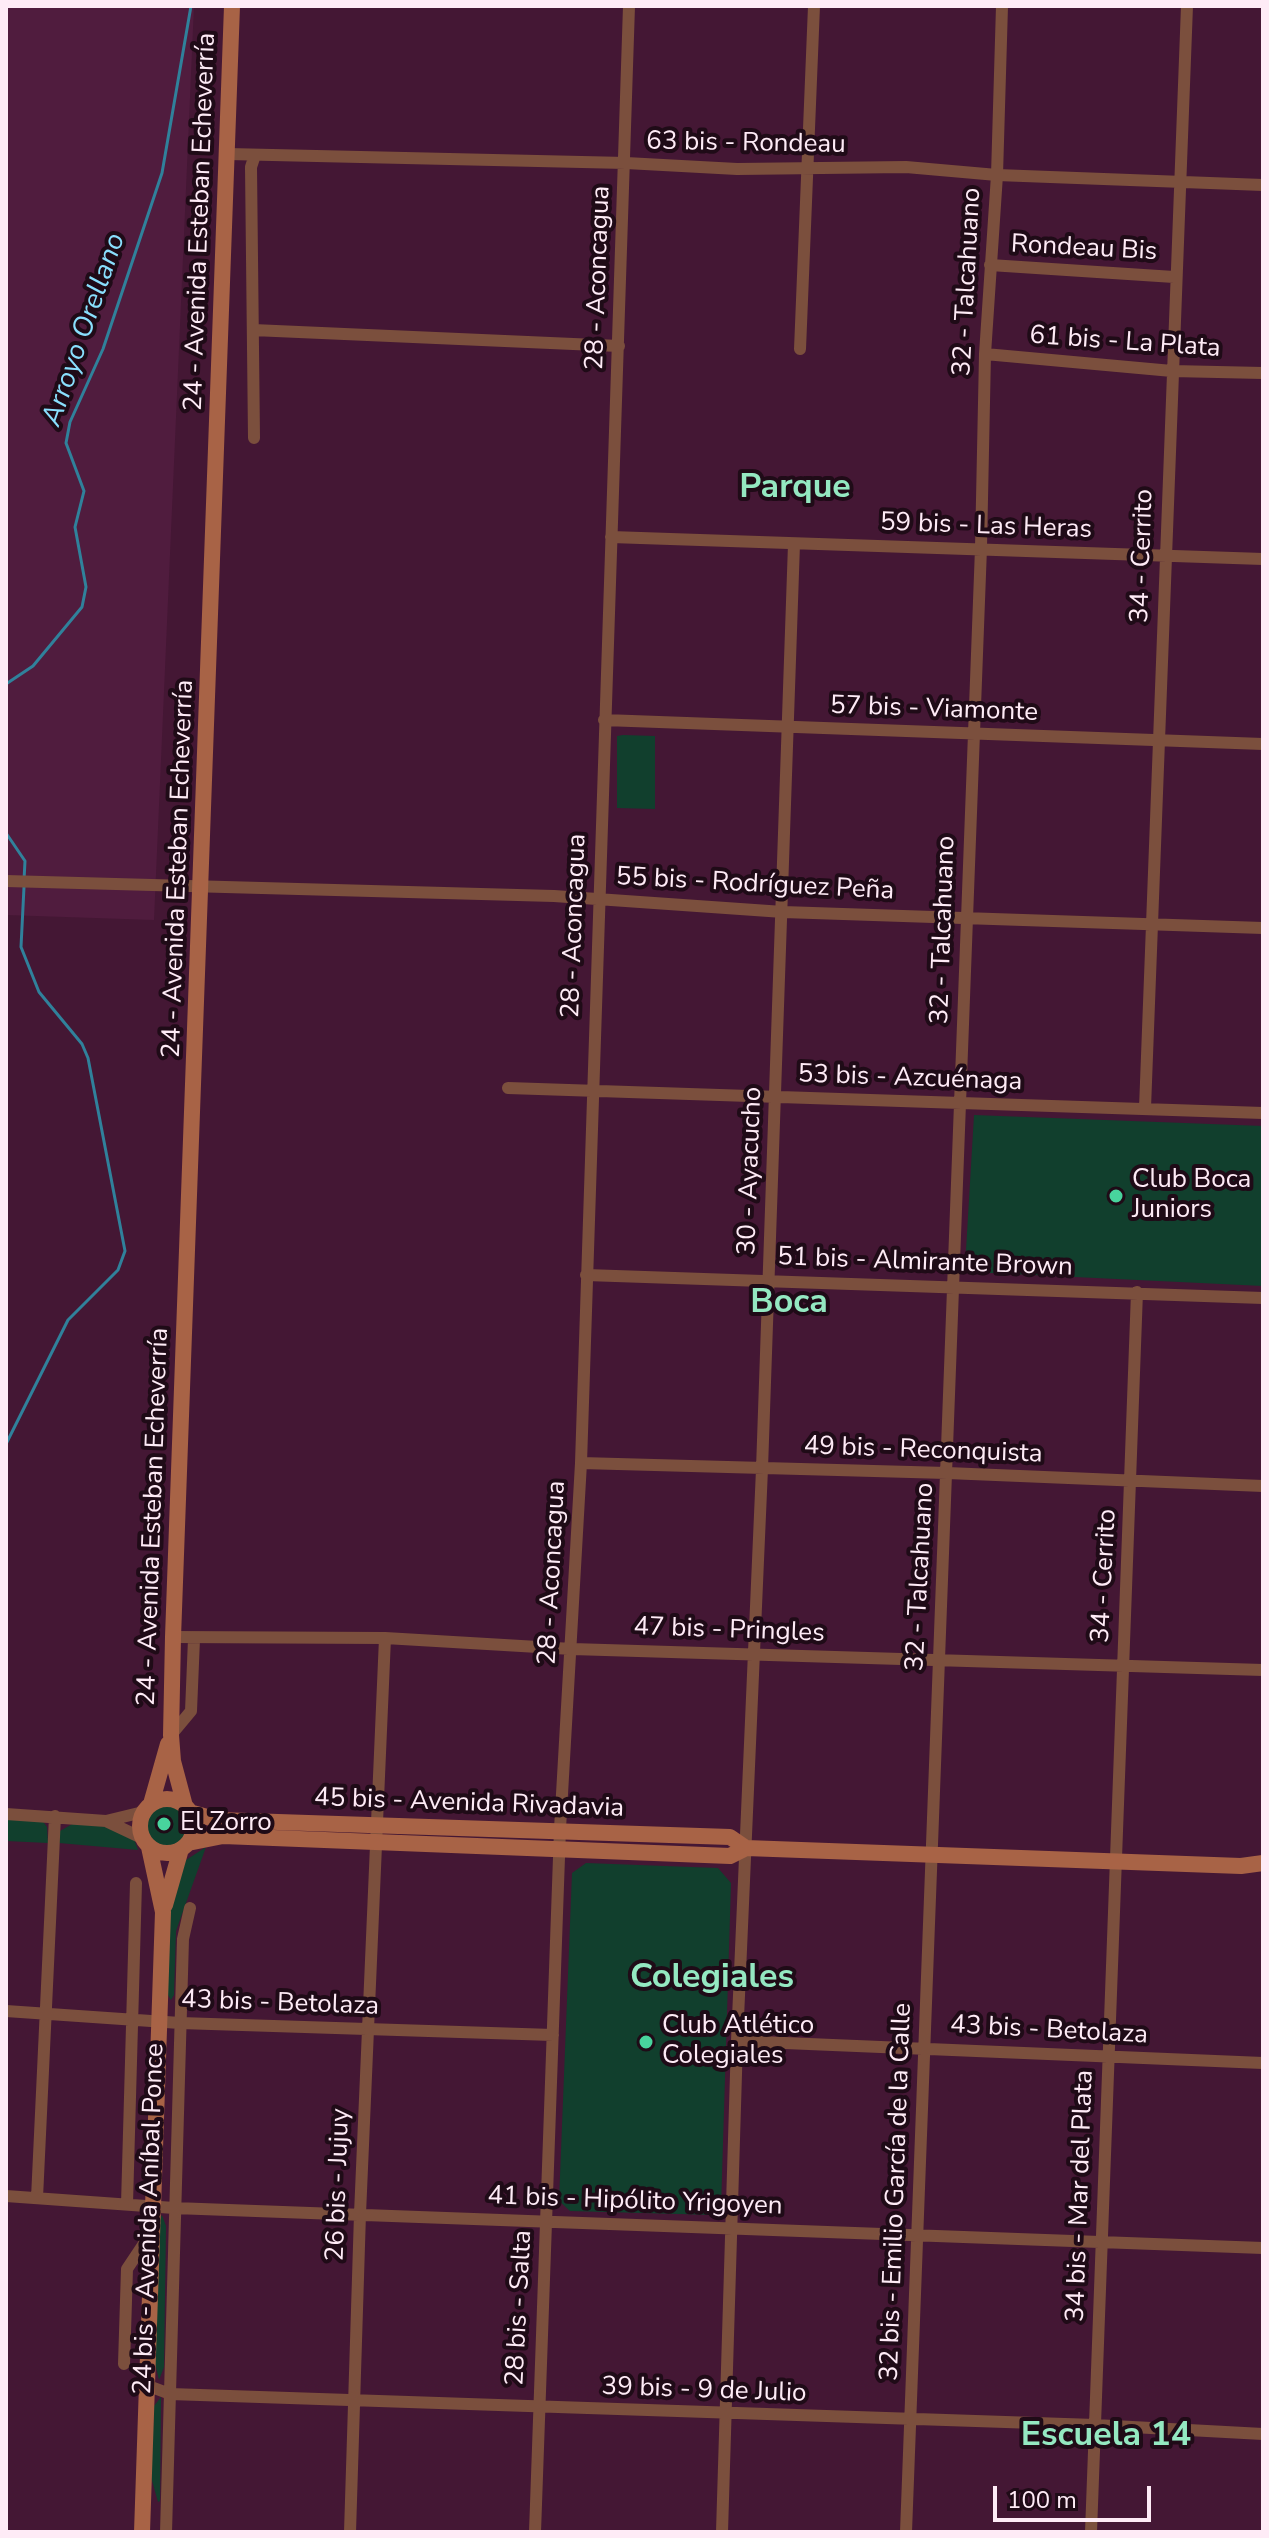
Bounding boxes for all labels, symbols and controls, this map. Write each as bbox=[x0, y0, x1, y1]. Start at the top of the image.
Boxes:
street label: 24 - Avenida Esteban Echeverría bbox=[179, 32, 223, 412]
street label: 63 bis - Rondeau bbox=[646, 127, 846, 161]
street label: 28 - Aconcagua bbox=[580, 185, 618, 371]
street label: 32 - Talcahuano bbox=[947, 187, 989, 377]
water label: Arroyo Orellano bbox=[36, 229, 134, 431]
street label: Rondeau Bis bbox=[1010, 230, 1158, 268]
street label: 61 bis - La Plata bbox=[1028, 321, 1222, 365]
district label: Parque bbox=[739, 469, 851, 509]
street label: 34 - Cerrito bbox=[1125, 488, 1161, 624]
street label: 59 bis - Las Heras bbox=[879, 508, 1093, 546]
street label: 24 - Avenida Esteban Echeverría bbox=[157, 679, 201, 1059]
street label: 57 bis - Viamonte bbox=[830, 691, 1038, 729]
street label: 28 - Aconcagua bbox=[556, 833, 594, 1019]
street label: 32 - Talcahuano bbox=[925, 835, 963, 1025]
street label: 55 bis - Rodríguez Peña bbox=[615, 862, 895, 908]
street label: 53 bis - Azcuénaga bbox=[797, 1059, 1023, 1099]
street label: 30 - Ayacucho bbox=[732, 1086, 770, 1256]
place label: Club Boca Juniors bbox=[1132, 1165, 1251, 1226]
marker: Club Boca Juniors bbox=[1107, 1187, 1125, 1205]
street label: 51 bis - Almirante Brown bbox=[777, 1242, 1073, 1284]
district label: Boca bbox=[750, 1284, 828, 1324]
street label: 24 - Avenida Esteban Echeverría bbox=[132, 1327, 176, 1707]
street label: 49 bis - Reconquista bbox=[803, 1431, 1043, 1471]
street label: 28 - Aconcagua bbox=[533, 1480, 573, 1666]
street label: 32 - Talcahuano bbox=[900, 1482, 942, 1672]
street label: 34 - Cerrito bbox=[1086, 1508, 1124, 1644]
street label: 47 bis - Pringles bbox=[633, 1612, 825, 1650]
street label: 45 bis - Avenida Rivadavia bbox=[314, 1783, 624, 1825]
place label: El Zorro bbox=[180, 1808, 272, 1840]
marker: El Zorro bbox=[155, 1815, 173, 1833]
district label: Colegiales bbox=[630, 1959, 794, 1999]
street label: 43 bis - Betolaza bbox=[181, 1985, 379, 2023]
street label: 32 bis - Emilio García de la Calle bbox=[875, 2002, 919, 2382]
street label: 43 bis - Betolaza bbox=[949, 2010, 1149, 2052]
place label: Club Atlético Colegiales bbox=[662, 2011, 814, 2072]
marker: Club Atlético Colegiales bbox=[637, 2033, 655, 2051]
street label: 24 bis - Avenida Aníbal Ponce bbox=[128, 2043, 172, 2395]
street label: 34 bis - Mar del Plata bbox=[1061, 2069, 1101, 2323]
street label: 26 bis - Jujuy bbox=[321, 2108, 357, 2262]
street label: 41 bis - Hipólito Yrigoyen bbox=[487, 2181, 783, 2223]
street label: 28 bis - Salta bbox=[500, 2229, 540, 2387]
street label: 39 bis - 9 de Julio bbox=[601, 2372, 807, 2410]
district label: Escuela 14 bbox=[1021, 2417, 1191, 2457]
scale bar bbox=[997, 2470, 1155, 2520]
text: 100 m bbox=[1007, 2484, 1077, 2516]

